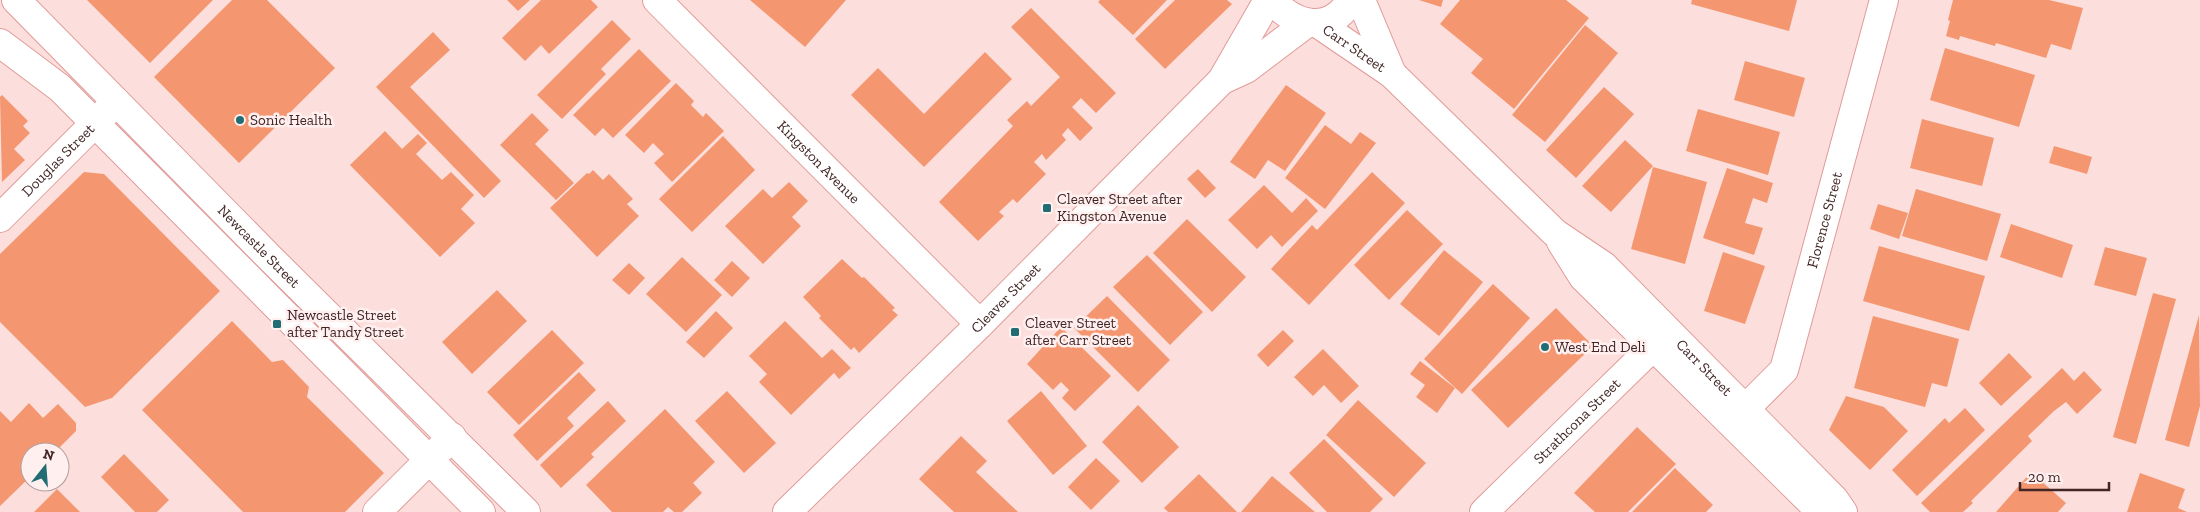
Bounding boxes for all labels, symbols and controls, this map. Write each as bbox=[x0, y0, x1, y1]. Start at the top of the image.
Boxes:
street label: Carr Street bbox=[1319, 21, 1390, 76]
place label: Sonic Health bbox=[250, 111, 333, 129]
marker: Sonic Health bbox=[234, 114, 246, 126]
street label: Kingston Avenue bbox=[774, 117, 864, 207]
street label: Douglas Street bbox=[18, 119, 99, 200]
street label: Florence Street bbox=[1803, 169, 1846, 270]
place label: Cleaver Street after Kingston Avenue bbox=[1057, 190, 1182, 225]
street label: Newcastle Street bbox=[214, 201, 304, 292]
marker: Cleaver Street after Kingston Avenue bbox=[1041, 202, 1053, 214]
street label: Cleaver Street bbox=[967, 259, 1045, 337]
place label: Newcastle Street after Tandy Street bbox=[287, 306, 404, 341]
place label: Cleaver Street after Carr Street bbox=[1025, 314, 1132, 349]
marker: Newcastle Street after Tandy Street bbox=[271, 318, 283, 330]
marker: Cleaver Street after Carr Street bbox=[1009, 326, 1021, 338]
street label: Carr Street bbox=[1672, 335, 1736, 400]
place label: West End Deli bbox=[1555, 338, 1646, 356]
marker: West End Deli bbox=[1539, 341, 1551, 353]
street label: Strathcona Street bbox=[1530, 374, 1625, 468]
north arrow bbox=[20, 442, 70, 492]
text: N bbox=[41, 445, 57, 465]
scale bar bbox=[2020, 460, 2109, 492]
text: 20 m bbox=[2028, 468, 2061, 486]

